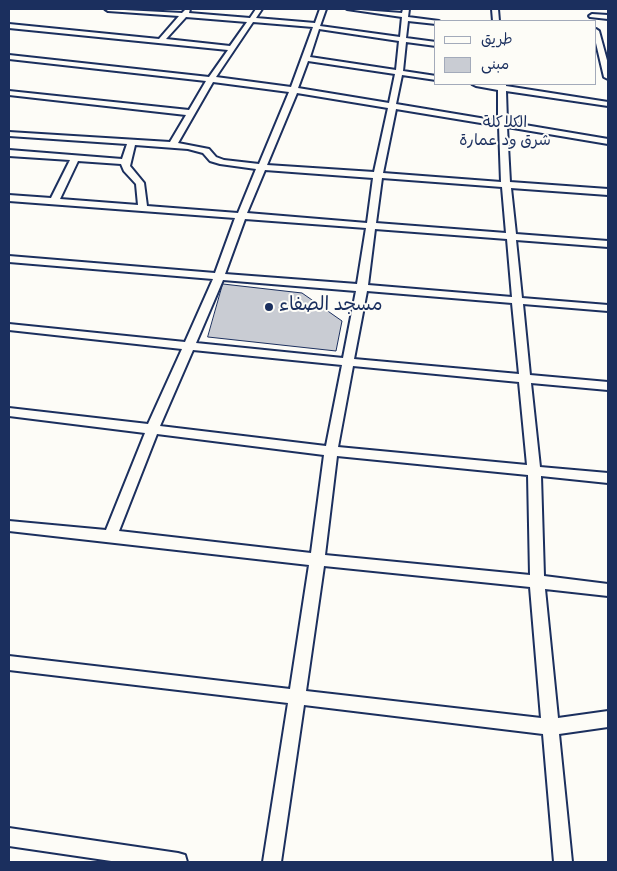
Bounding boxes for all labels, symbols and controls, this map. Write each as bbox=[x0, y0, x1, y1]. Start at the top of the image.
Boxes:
legend bbox=[434, 20, 597, 85]
text: طريق bbox=[481, 30, 513, 52]
text: مبنى bbox=[481, 55, 509, 77]
district label: الكلاكلة شرق ود عمارة bbox=[459, 115, 551, 153]
place label: مسجد الصفاء bbox=[279, 296, 382, 318]
marker: مسجد الصفاء bbox=[263, 301, 275, 313]

